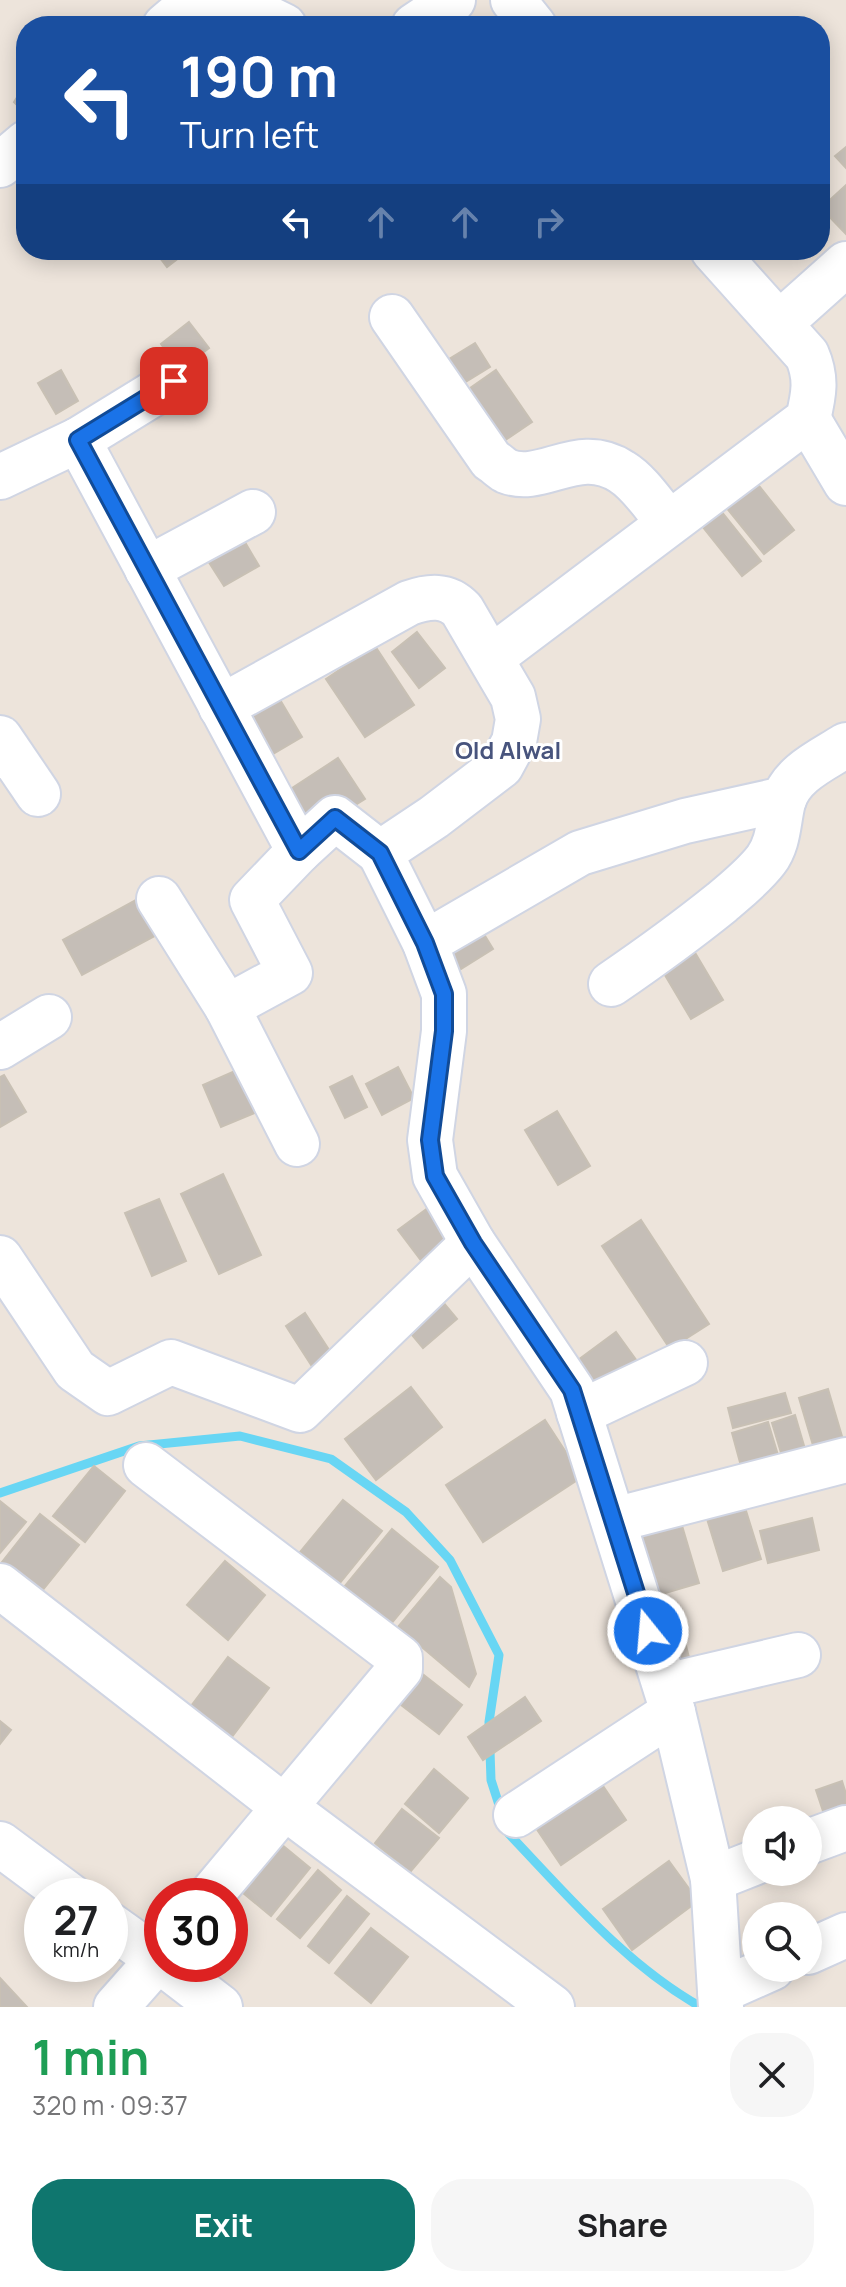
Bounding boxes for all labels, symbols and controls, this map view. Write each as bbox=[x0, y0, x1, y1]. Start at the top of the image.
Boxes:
text: 190 m bbox=[180, 37, 338, 114]
icon: left bbox=[48, 48, 152, 152]
text: Turn left bbox=[180, 110, 319, 159]
icon: left bbox=[275, 200, 319, 244]
icon: ahead bbox=[359, 200, 403, 244]
icon: ahead bbox=[443, 200, 487, 244]
icon: right bbox=[527, 200, 571, 244]
pin bbox=[140, 347, 208, 415]
icon: arrive bbox=[152, 359, 196, 403]
district label: Old Alwal bbox=[455, 733, 561, 766]
position arrow bbox=[606, 1589, 690, 1673]
map controls bbox=[742, 1806, 822, 1982]
button: sound bbox=[742, 1806, 822, 1886]
speed limit sign: 30 bbox=[144, 1878, 248, 1982]
text: 27 bbox=[53, 1892, 99, 1947]
button: search bbox=[742, 1902, 822, 1982]
text: km/h bbox=[53, 1936, 99, 1963]
text: 1 min bbox=[32, 2024, 149, 2089]
button: close bbox=[730, 2033, 814, 2117]
text: 320 m · 09:37 bbox=[32, 2087, 188, 2123]
button: Exit bbox=[32, 2179, 415, 2271]
button: Share bbox=[431, 2179, 814, 2271]

